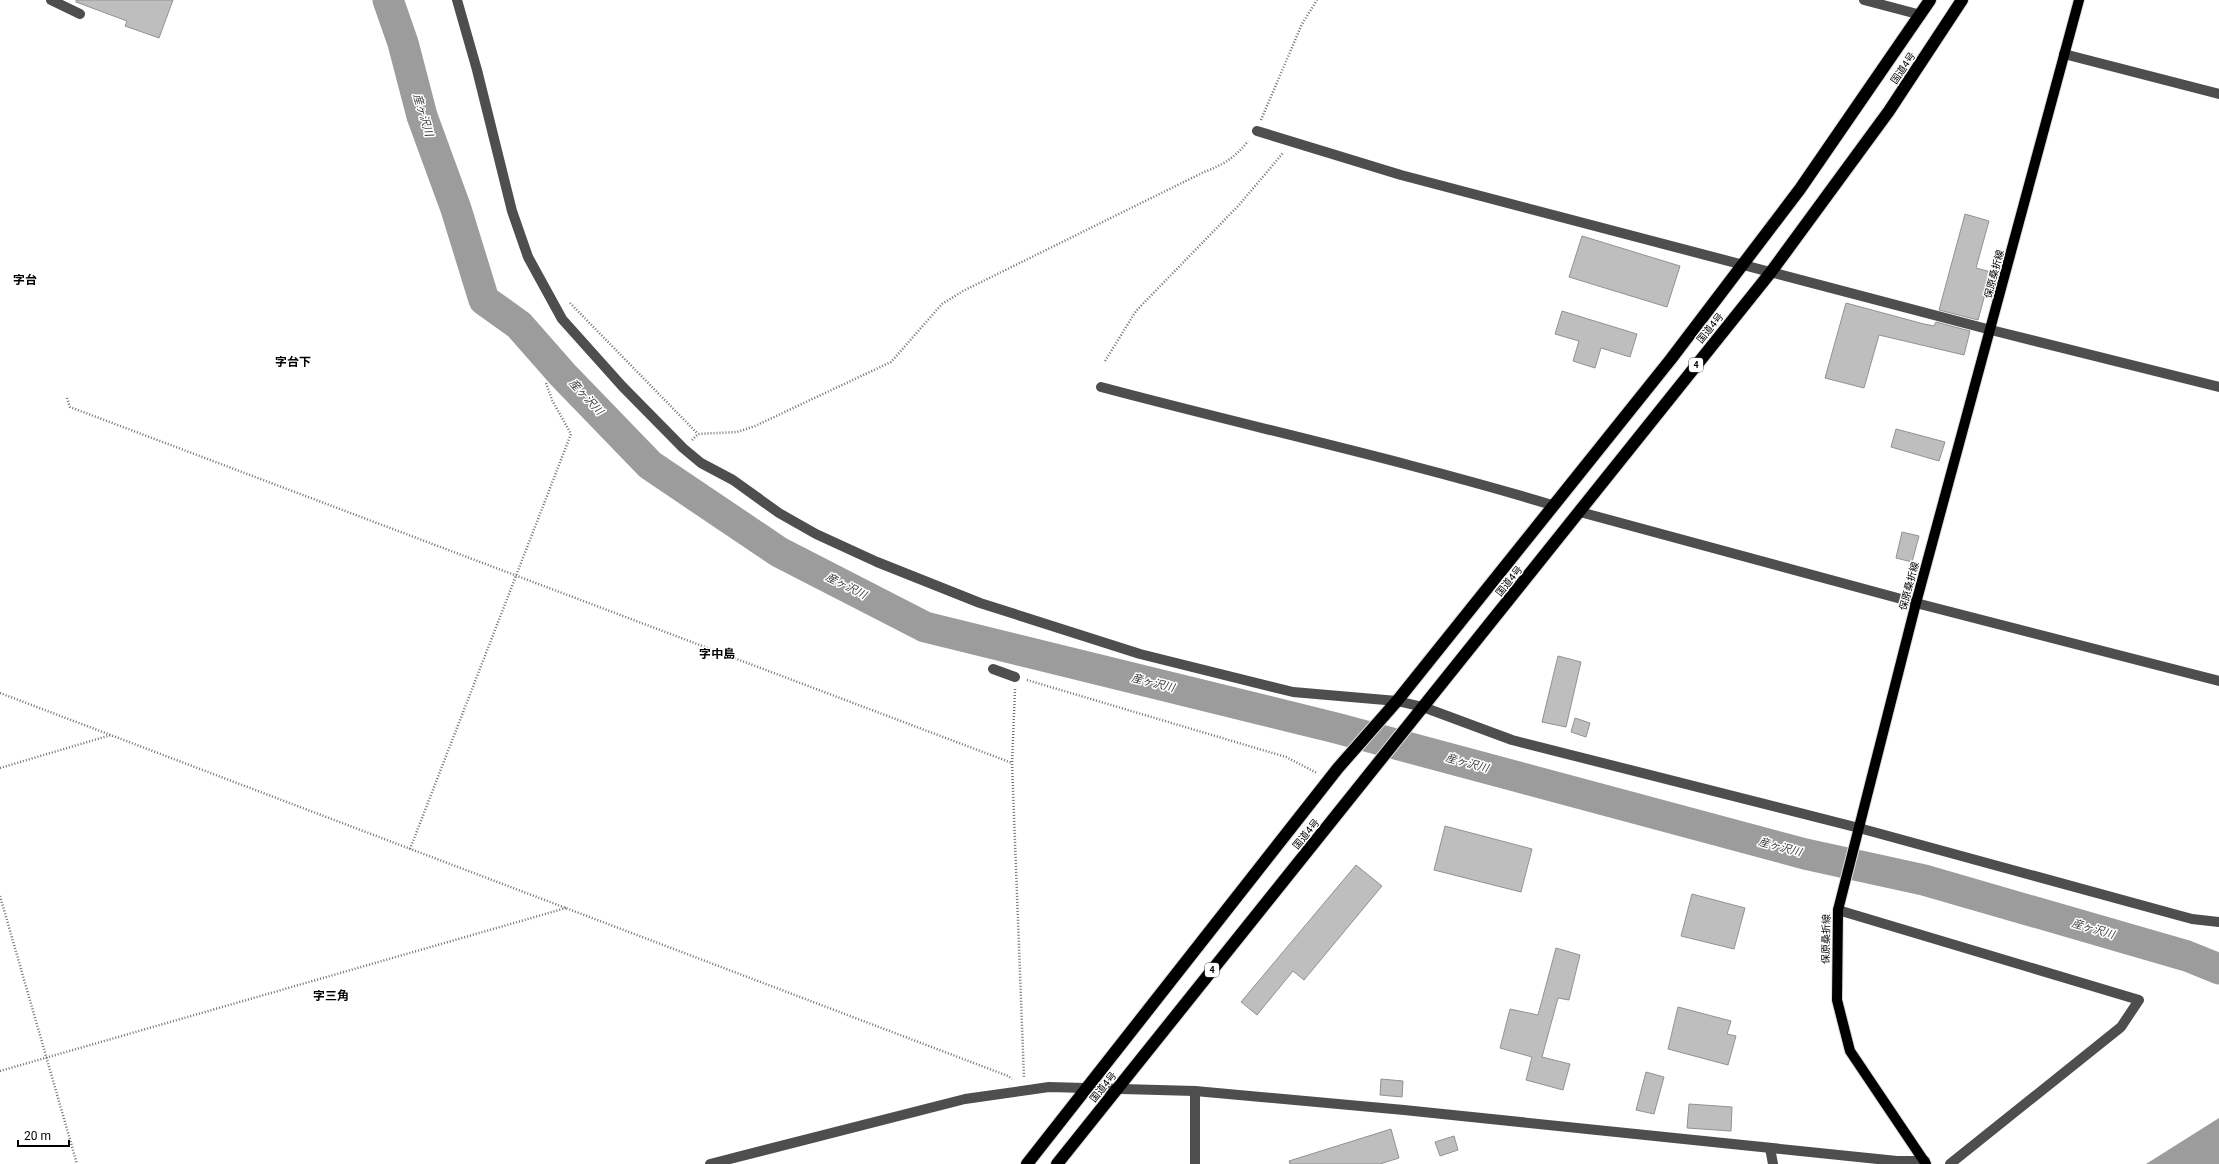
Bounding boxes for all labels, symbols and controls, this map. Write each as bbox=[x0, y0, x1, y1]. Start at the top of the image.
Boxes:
street label: 国道4号 bbox=[1888, 50, 1918, 86]
water label: 産ヶ沢川 bbox=[410, 92, 436, 139]
street label: 保原桑折線 bbox=[1982, 248, 2006, 300]
district label: 字台 bbox=[13, 273, 37, 287]
street label: 国道4号 bbox=[1695, 311, 1725, 345]
district label: 字台下 bbox=[275, 355, 311, 369]
road number: 4 bbox=[1689, 358, 1703, 372]
water label: 産ヶ沢川 bbox=[566, 376, 606, 418]
street label: 保原桑折線 bbox=[1897, 560, 1921, 612]
street label: 国道4号 bbox=[1494, 564, 1524, 598]
water label: 産ヶ沢川 bbox=[823, 570, 869, 602]
district label: 字中島 bbox=[699, 647, 735, 661]
water label: 産ヶ沢川 bbox=[1130, 671, 1177, 695]
water label: 産ヶ沢川 bbox=[1444, 751, 1491, 775]
street label: 国道4号 bbox=[1291, 817, 1321, 851]
water label: 産ヶ沢川 bbox=[1757, 835, 1804, 859]
street label: 保原桑折線 bbox=[1820, 914, 1832, 964]
water label: 産ヶ沢川 bbox=[2070, 917, 2117, 942]
road number: 4 bbox=[1205, 963, 1219, 977]
district label: 字三角 bbox=[313, 989, 349, 1003]
street label: 国道4号 bbox=[1088, 1070, 1118, 1104]
scale bar bbox=[18, 1122, 69, 1148]
text: 20 m bbox=[24, 1129, 51, 1143]

